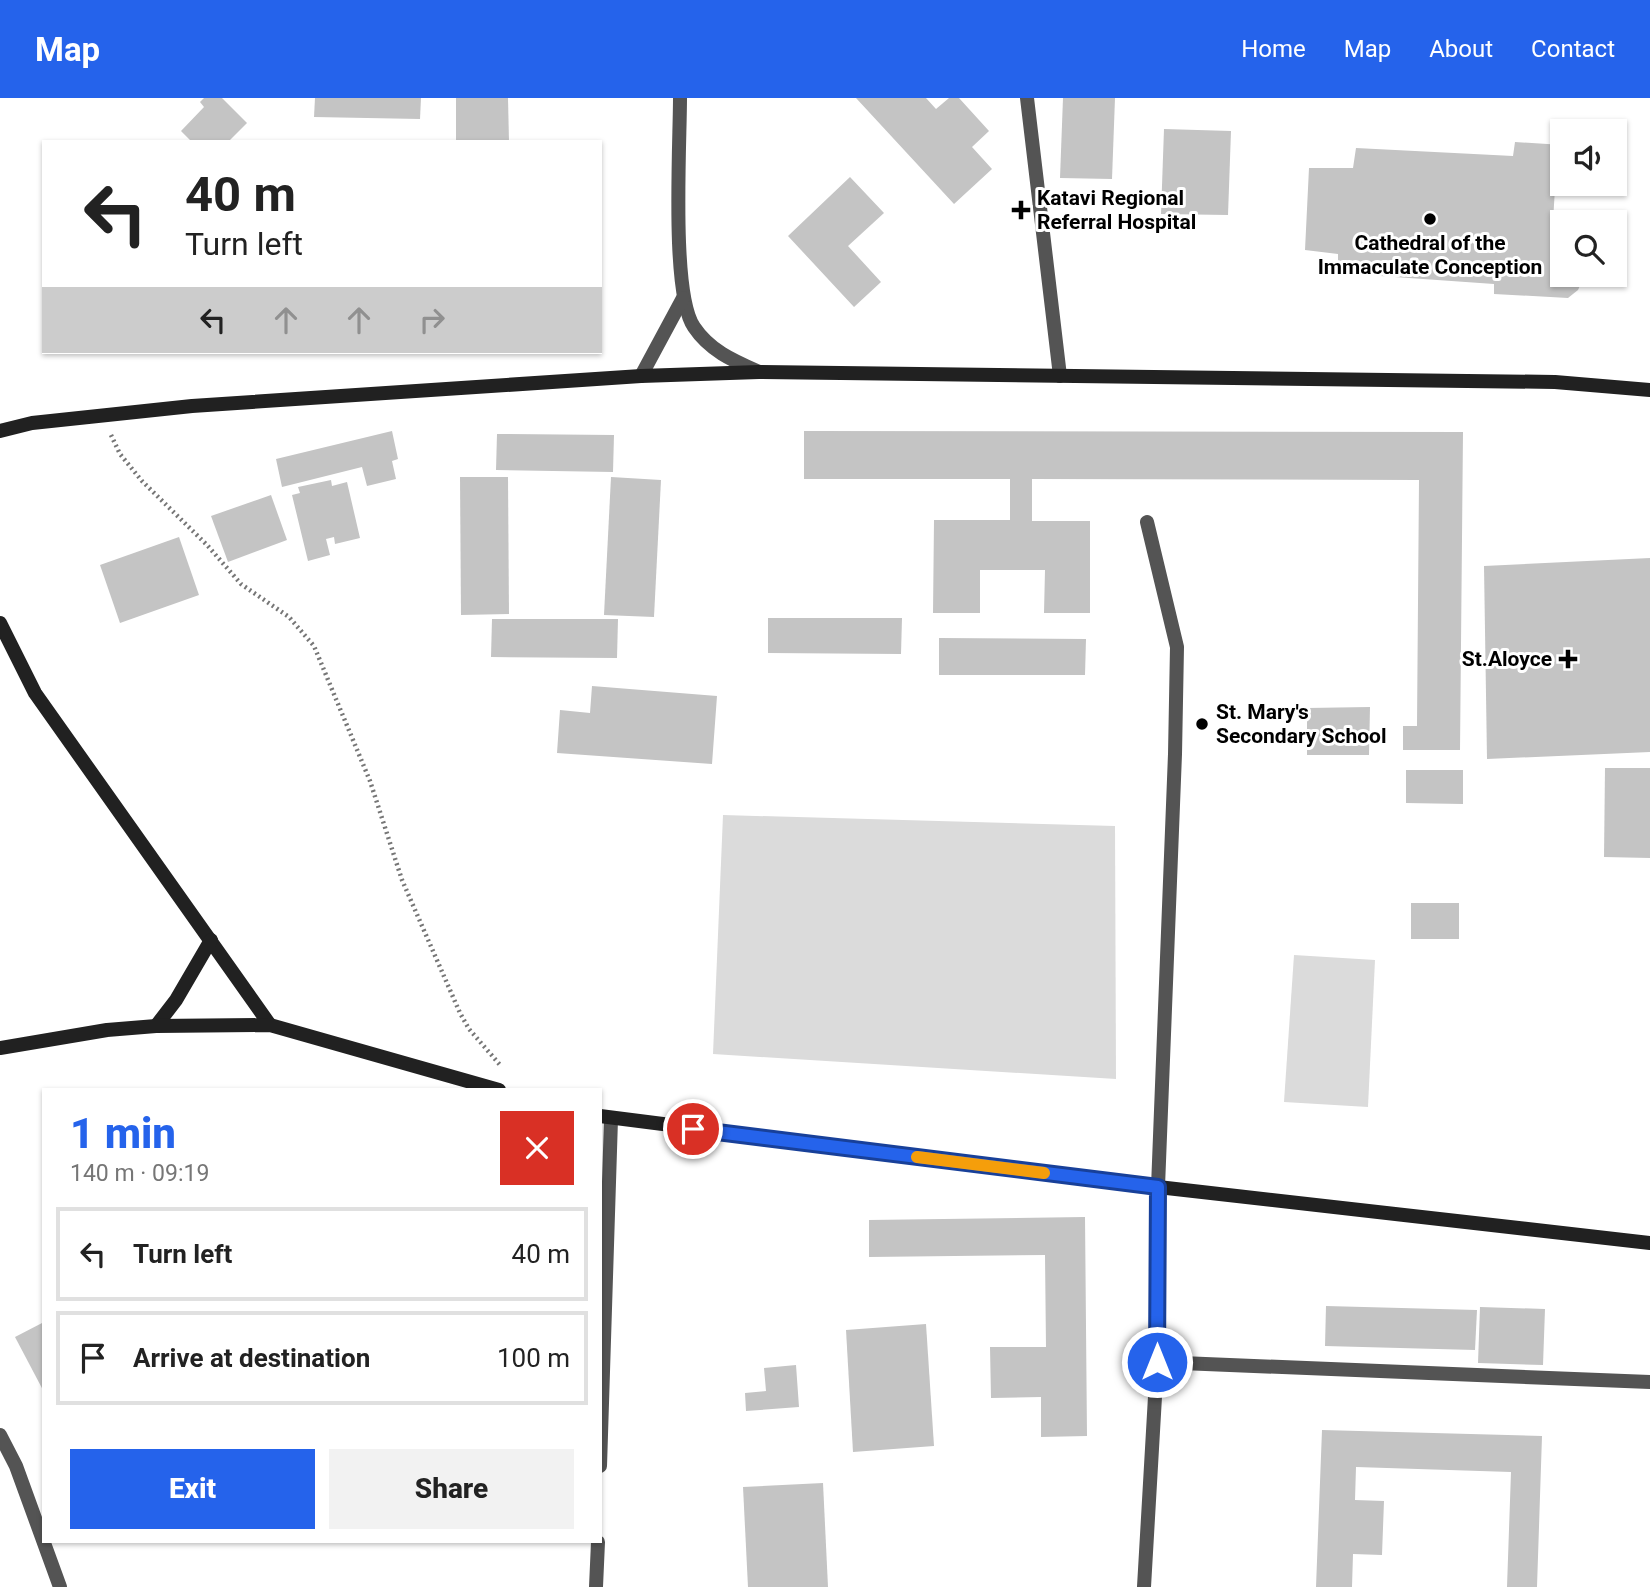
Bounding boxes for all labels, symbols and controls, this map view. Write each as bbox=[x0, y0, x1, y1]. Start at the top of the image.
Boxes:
text: Map bbox=[35, 30, 100, 69]
text: Home bbox=[1241, 35, 1306, 63]
text: Map bbox=[1344, 35, 1391, 63]
text: About bbox=[1429, 35, 1493, 63]
text: Contact bbox=[1531, 35, 1615, 63]
map controls bbox=[1550, 119, 1627, 287]
button: sound bbox=[1550, 119, 1627, 196]
text: 40 m bbox=[185, 166, 296, 223]
icon: left bbox=[70, 168, 161, 259]
place label: Katavi Regional Referral Hospital bbox=[1037, 186, 1196, 234]
marker: Katavi Regional Referral Hospital bbox=[1011, 200, 1031, 220]
button: search bbox=[1550, 210, 1627, 287]
marker: Cathedral of the Immaculate Conception bbox=[1422, 211, 1438, 227]
text: Turn left bbox=[185, 225, 303, 263]
place label: Cathedral of the Immaculate Conception bbox=[1318, 231, 1542, 279]
icon: left bbox=[194, 301, 232, 339]
icon: ahead bbox=[267, 301, 305, 339]
icon: ahead bbox=[340, 301, 378, 339]
icon: right bbox=[413, 301, 451, 339]
place label: St.Aloyce bbox=[1462, 647, 1552, 671]
marker: St.Aloyce bbox=[1558, 649, 1578, 669]
place label: St. Mary's Secondary School bbox=[1216, 700, 1386, 748]
marker: St. Mary's Secondary School bbox=[1194, 716, 1210, 732]
pin bbox=[663, 1099, 723, 1159]
text: 1 min bbox=[70, 1109, 176, 1158]
icon: arrive bbox=[674, 1110, 712, 1148]
button: close bbox=[500, 1111, 574, 1185]
text: 140 m · 09:19 bbox=[70, 1160, 209, 1187]
icon: left bbox=[74, 1235, 112, 1273]
text: Turn left bbox=[133, 1239, 232, 1269]
text: 40 m bbox=[512, 1239, 570, 1269]
position arrow bbox=[1120, 1325, 1194, 1399]
icon: arrive bbox=[74, 1339, 112, 1377]
text: Arrive at destination bbox=[133, 1343, 370, 1373]
text: 100 m bbox=[497, 1343, 570, 1373]
button: Exit bbox=[70, 1449, 315, 1529]
button: Share bbox=[329, 1449, 574, 1529]

